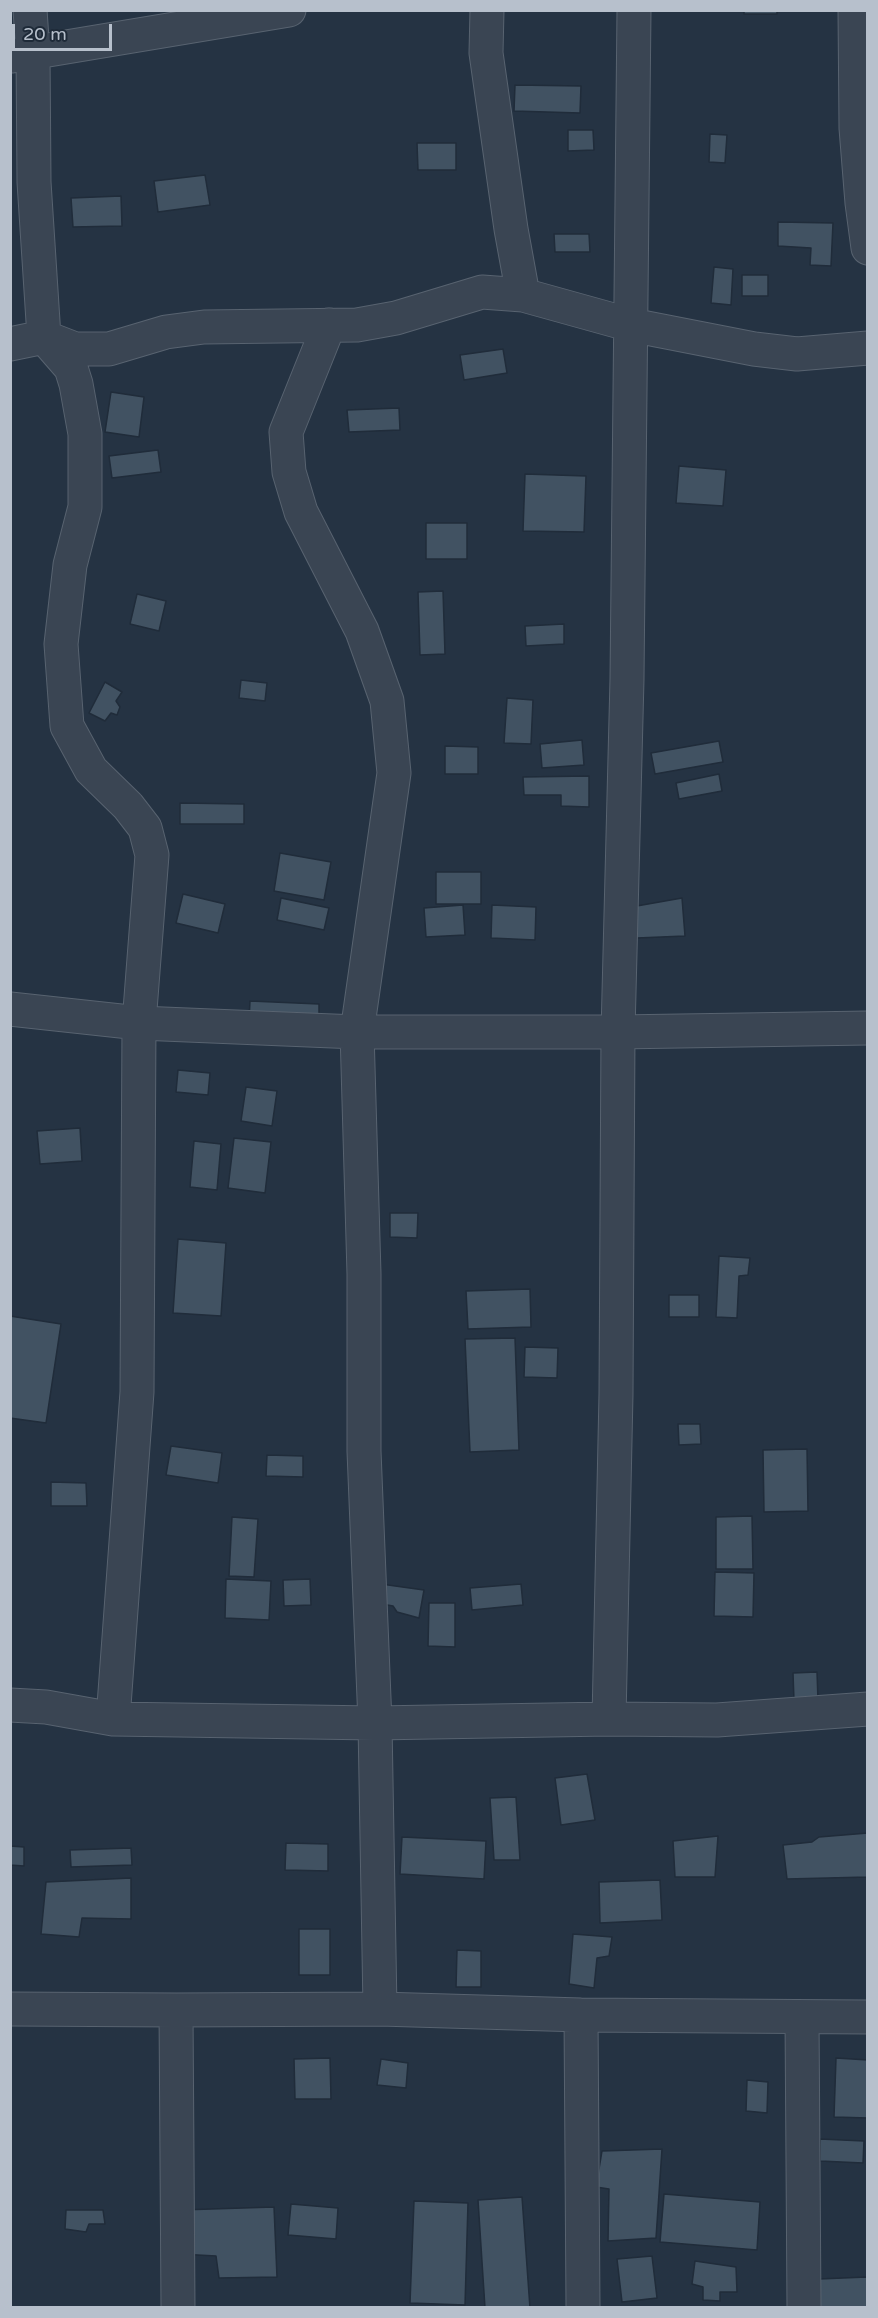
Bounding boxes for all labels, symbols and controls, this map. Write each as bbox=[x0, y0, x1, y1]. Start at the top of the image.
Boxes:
scale bar bbox=[15, 12, 116, 50]
text: 20 m bbox=[23, 23, 67, 45]

